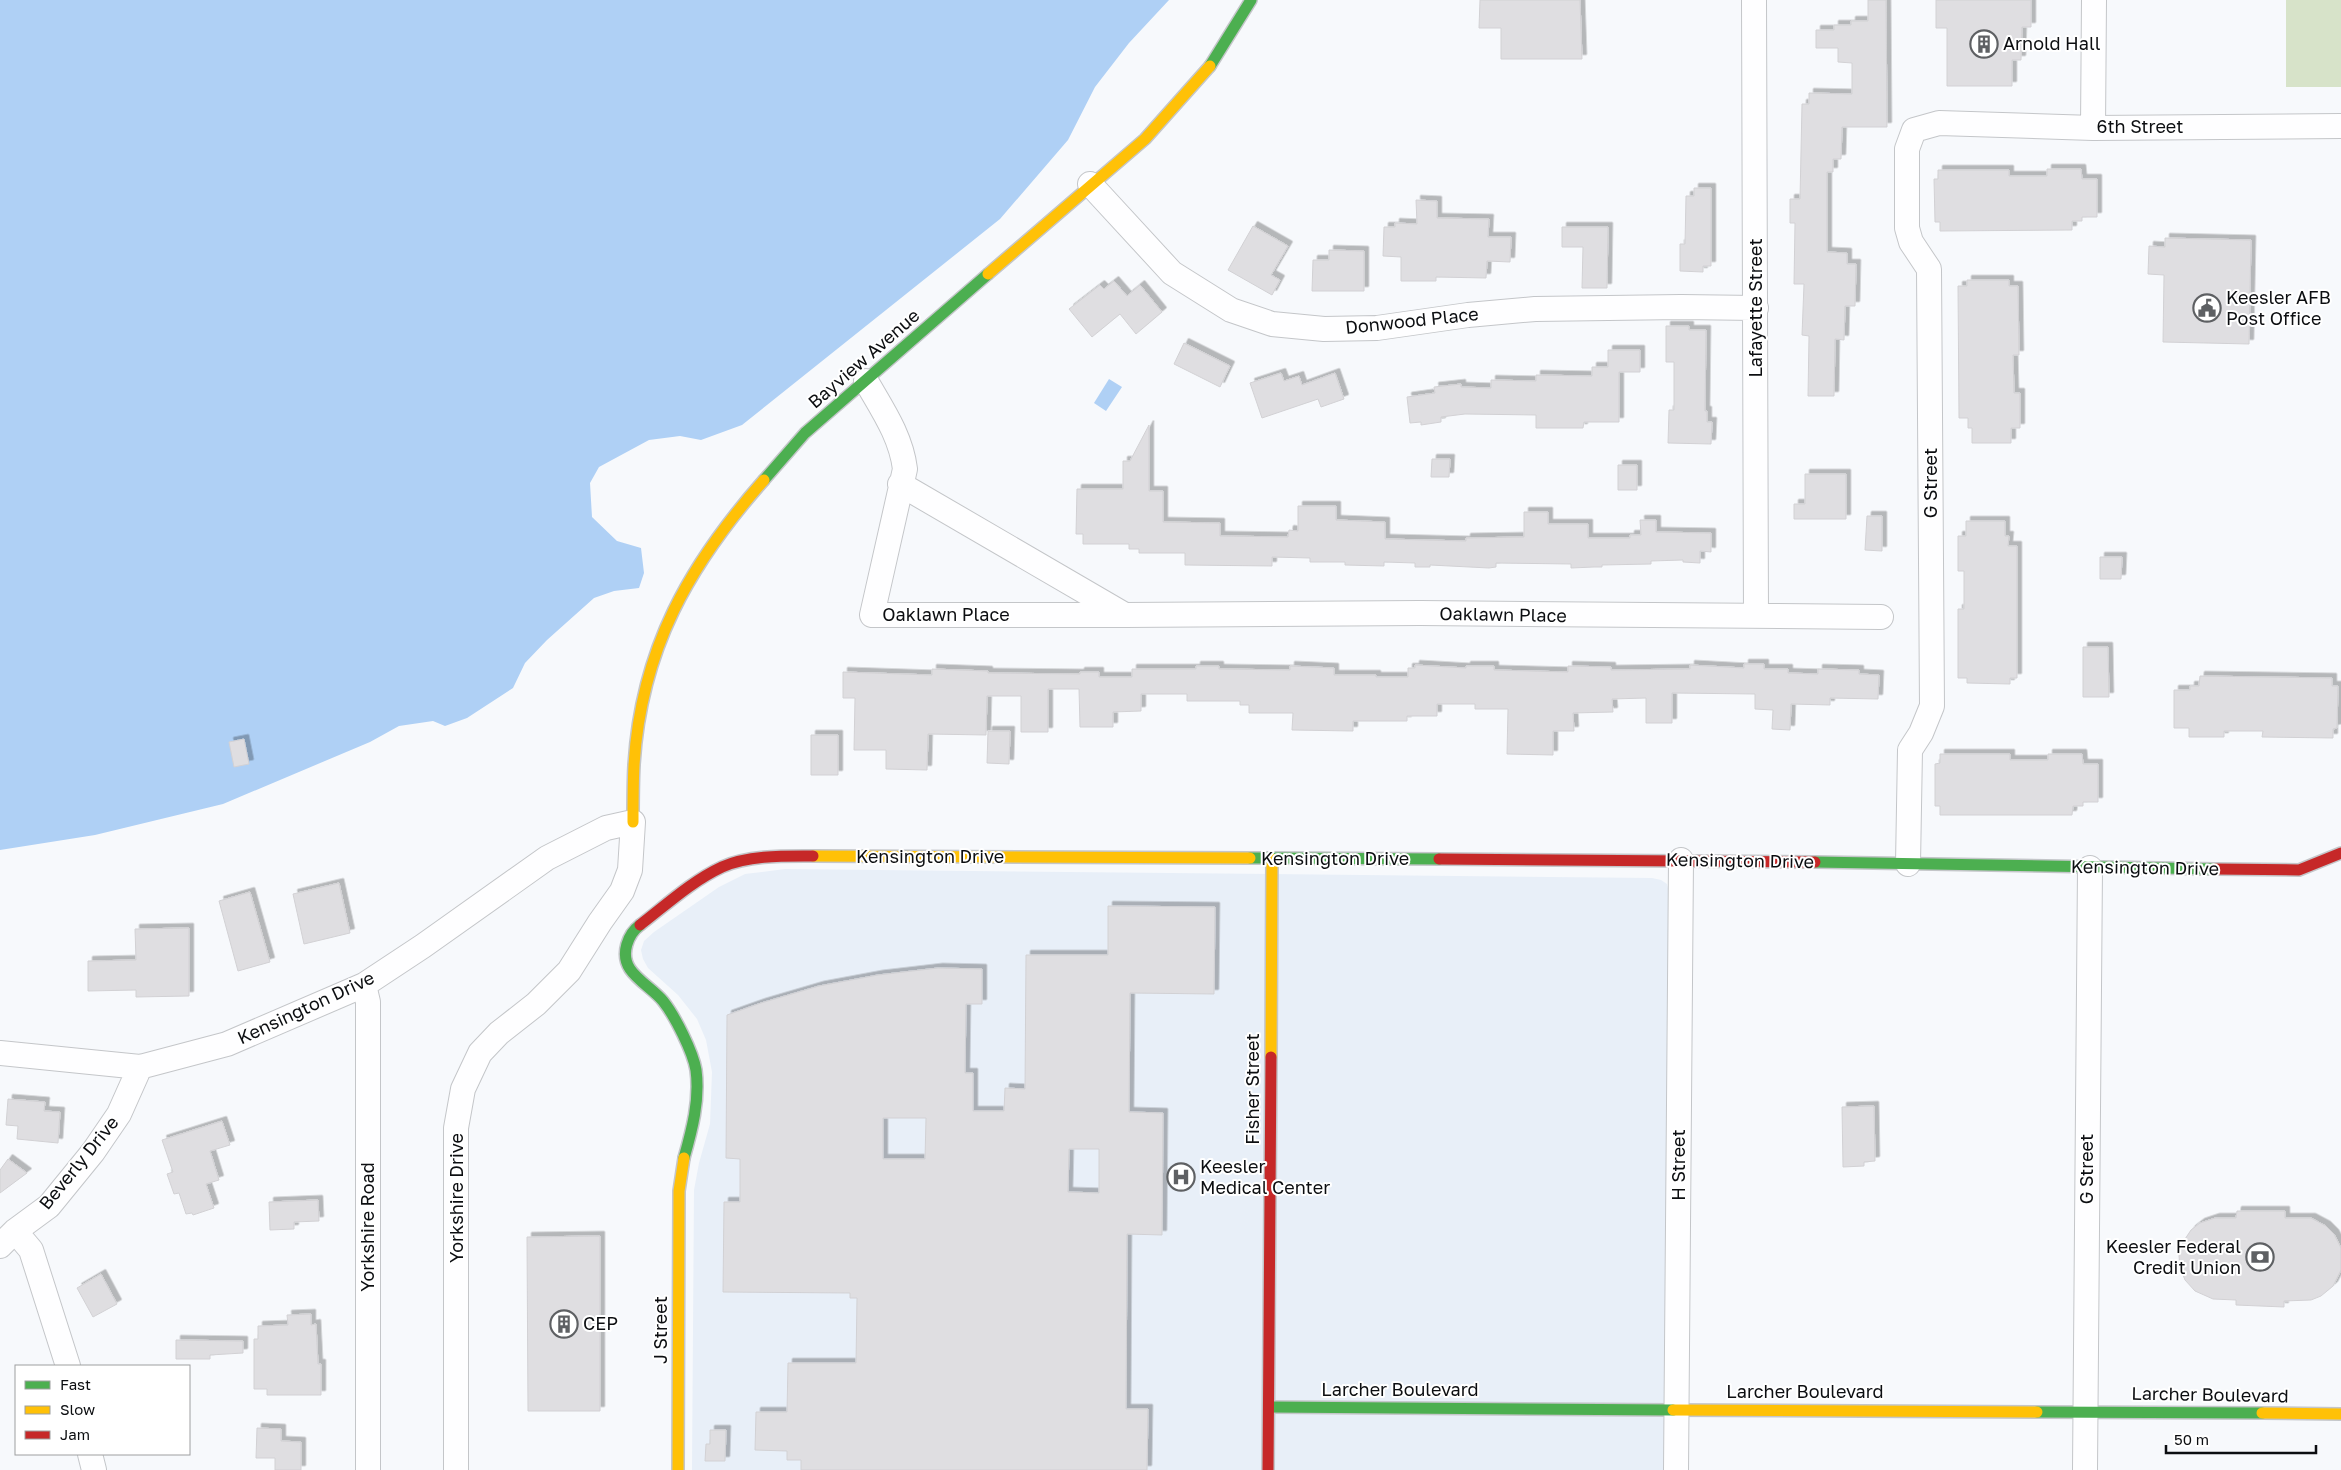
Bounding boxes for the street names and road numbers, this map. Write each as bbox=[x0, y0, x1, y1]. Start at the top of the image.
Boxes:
street label: 6th Street bbox=[2097, 115, 2183, 137]
street label: Lafayette Street bbox=[1744, 238, 1766, 378]
street label: Donwood Place bbox=[1344, 302, 1480, 338]
street label: Bayview Avenue bbox=[803, 304, 923, 413]
street label: G Street bbox=[1919, 448, 1941, 518]
street label: Oaklawn Place bbox=[1439, 602, 1567, 626]
street label: Oaklawn Place bbox=[882, 603, 1010, 625]
street label: Kensington Drive bbox=[856, 845, 1004, 867]
street label: Kensington Drive bbox=[1261, 847, 1409, 869]
street label: Kensington Drive bbox=[1666, 848, 1814, 872]
street label: Kensington Drive bbox=[2071, 855, 2219, 879]
street label: Kensington Drive bbox=[234, 966, 377, 1048]
street label: Fisher Street bbox=[1241, 1033, 1263, 1145]
street label: Beverly Drive bbox=[34, 1111, 123, 1214]
street label: H Street bbox=[1667, 1129, 1689, 1201]
street label: Yorkshire Drive bbox=[445, 1133, 467, 1263]
street label: G Street bbox=[2075, 1134, 2097, 1204]
street label: Yorkshire Road bbox=[356, 1162, 378, 1292]
street label: J Street bbox=[649, 1296, 671, 1364]
street label: Larcher Boulevard bbox=[1321, 1378, 1479, 1400]
street label: Larcher Boulevard bbox=[1726, 1380, 1884, 1402]
street label: Larcher Boulevard bbox=[2131, 1382, 2289, 1406]

